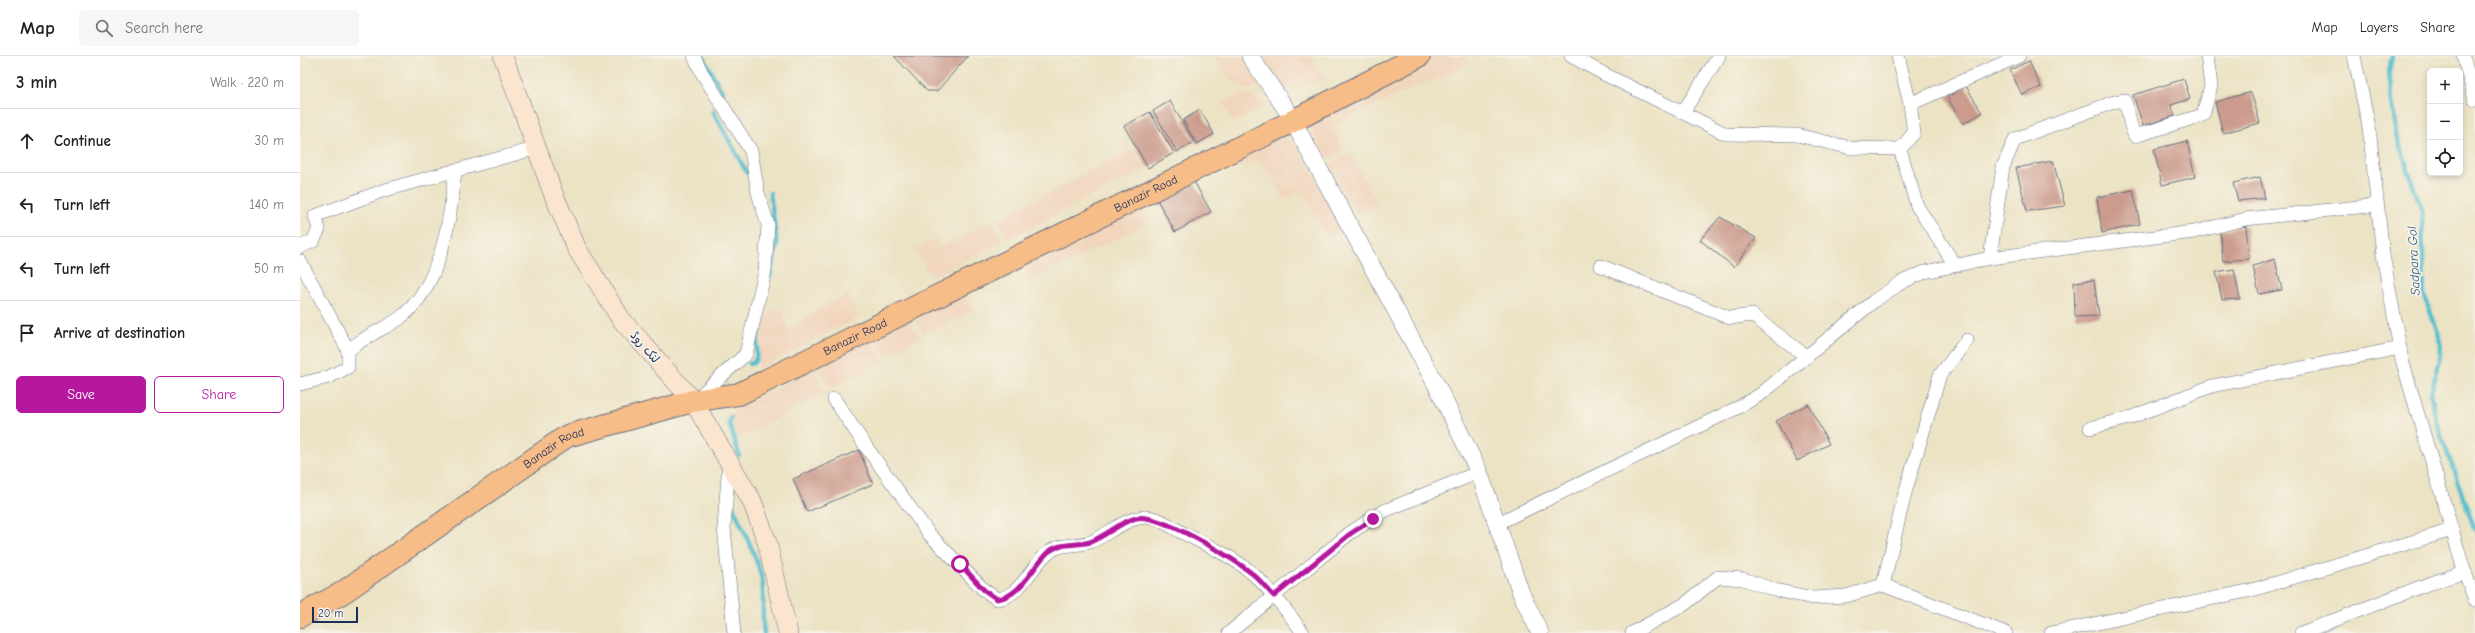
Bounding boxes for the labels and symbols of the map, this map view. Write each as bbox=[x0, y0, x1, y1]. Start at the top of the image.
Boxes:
street label: Banazir Road bbox=[1112, 172, 1180, 215]
water label: Sadpara Gol bbox=[2404, 226, 2423, 296]
street label: Banazir Road bbox=[821, 315, 889, 358]
street label: لنک روڈ bbox=[627, 328, 663, 366]
street label: Banazir Road bbox=[520, 425, 586, 471]
route end bbox=[1364, 510, 1382, 528]
route start bbox=[951, 555, 969, 573]
scale bar bbox=[312, 605, 358, 624]

